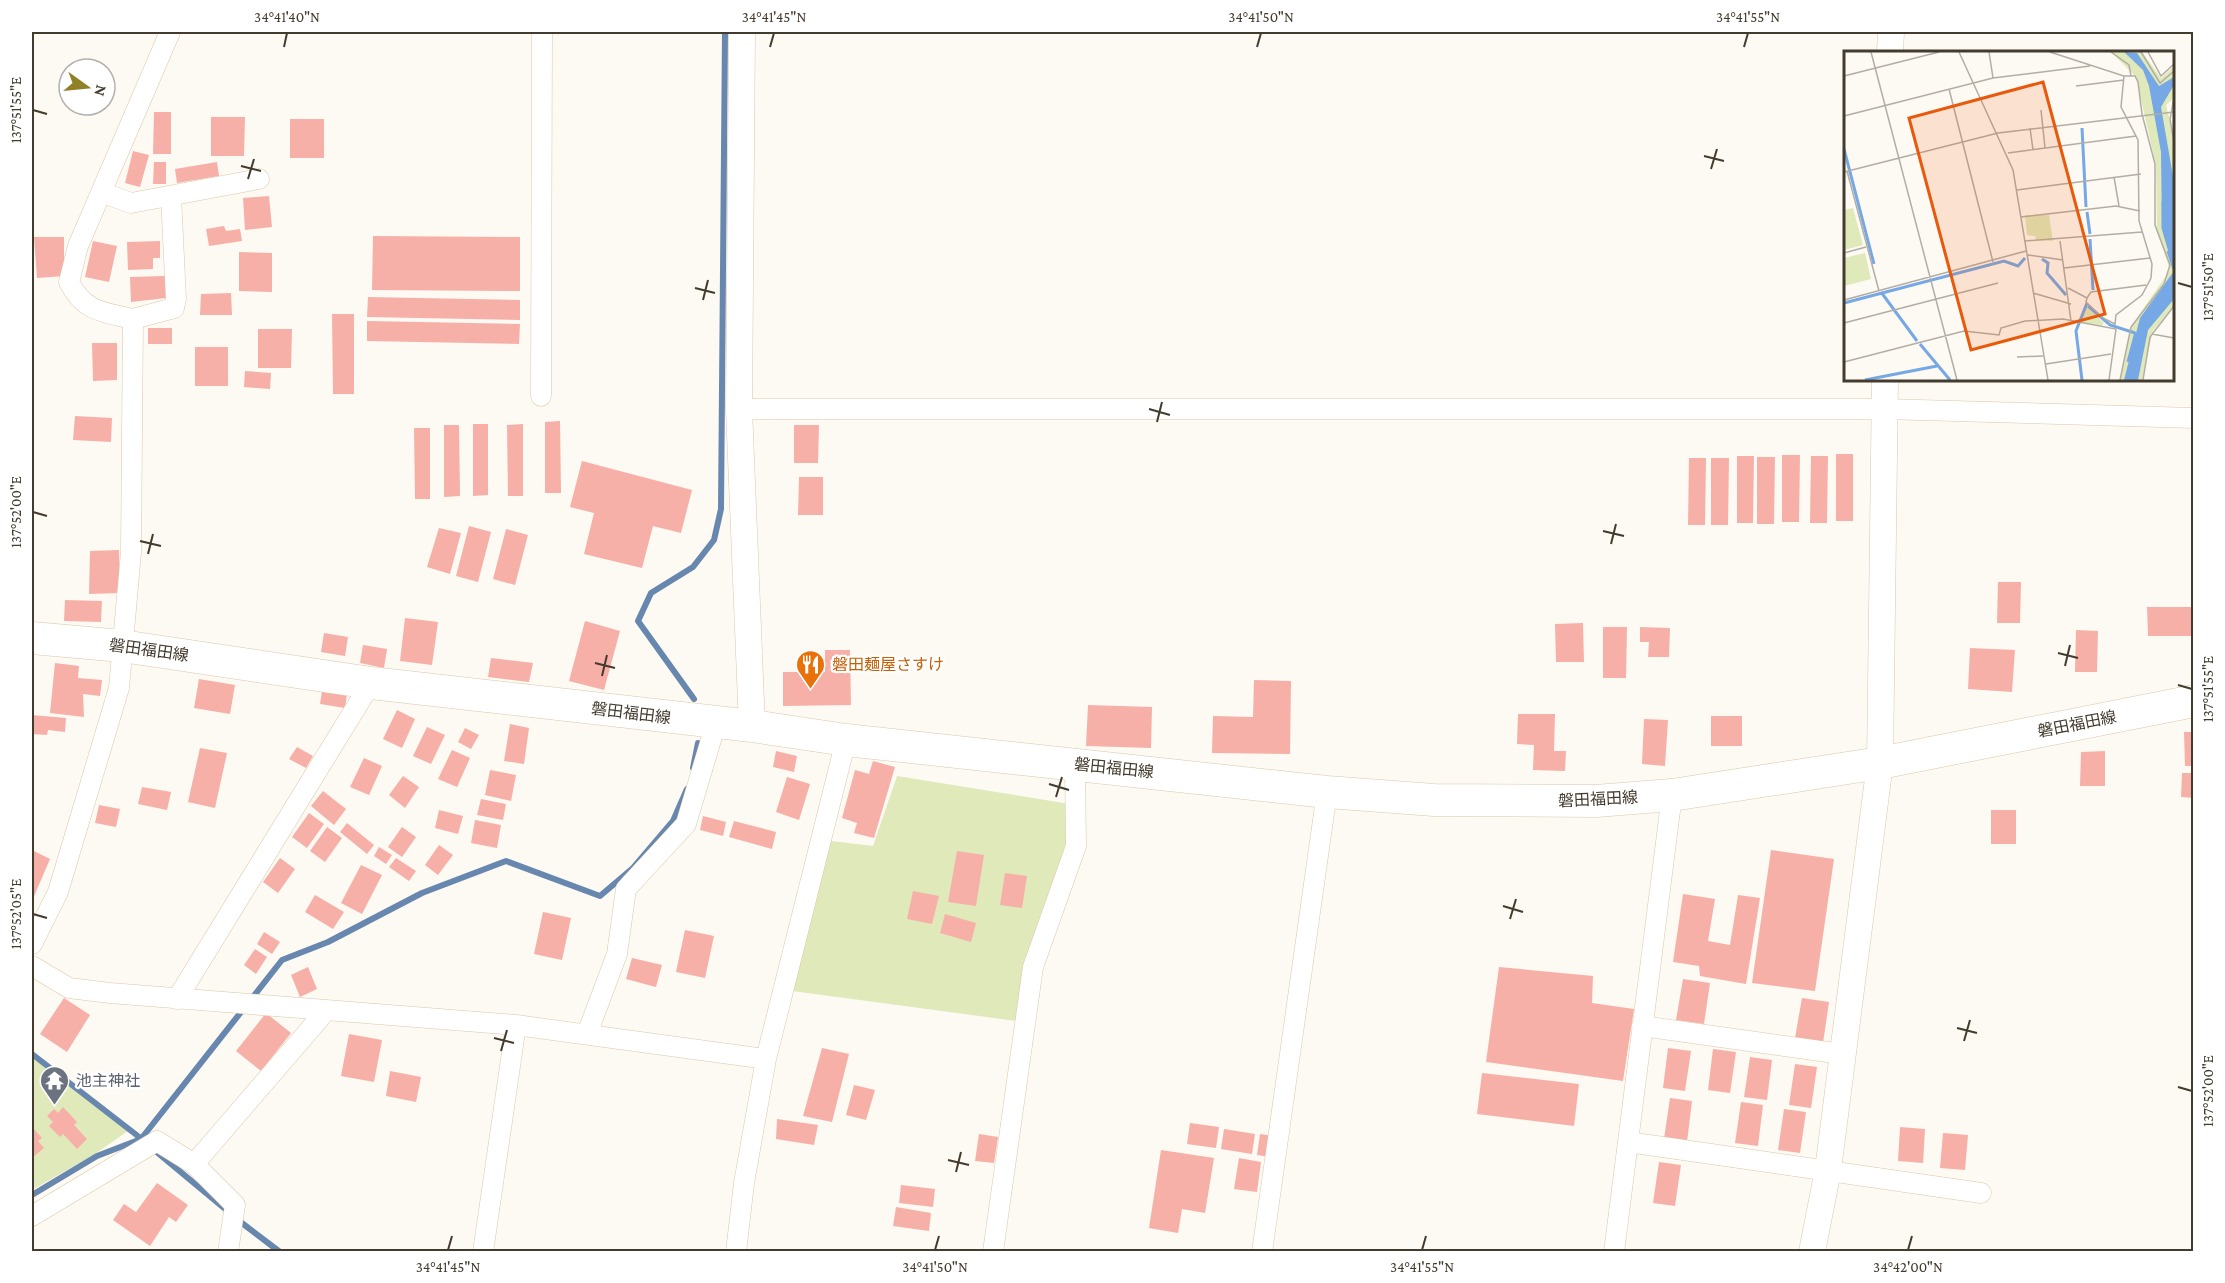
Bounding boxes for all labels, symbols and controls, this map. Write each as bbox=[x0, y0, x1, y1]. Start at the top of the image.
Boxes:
text: 34°41'40"N bbox=[254, 9, 320, 25]
text: 34°41'45"N bbox=[742, 9, 806, 25]
text: 34°41'50"N bbox=[1228, 9, 1294, 25]
text: 34°41'55"N bbox=[1716, 9, 1780, 25]
inset map bbox=[1844, 51, 2174, 381]
north arrow bbox=[57, 57, 117, 117]
text: 137°51'55"E bbox=[8, 77, 24, 143]
text: N bbox=[91, 83, 111, 98]
text: 137°51'50"E bbox=[2200, 253, 2216, 321]
text: 137°52'00"E bbox=[8, 476, 24, 548]
street label: 磐田福田線 bbox=[108, 636, 190, 664]
restaurant icon: 磐田麺屋さすけ bbox=[795, 648, 827, 690]
place label: 磐田麺屋さすけ bbox=[832, 656, 944, 673]
text: 137°51'55"E bbox=[2200, 656, 2216, 722]
street label: 磐田福田線 bbox=[590, 700, 672, 726]
street label: 磐田福田線 bbox=[2036, 708, 2118, 740]
street label: 磐田福田線 bbox=[1073, 755, 1155, 781]
street label: 磐田福田線 bbox=[1558, 788, 1638, 810]
text: 137°52'05"E bbox=[8, 879, 24, 949]
text: 137°52'00"E bbox=[2200, 1055, 2216, 1127]
temple icon: 池主神社 bbox=[39, 1064, 71, 1106]
place label: 池主神社 bbox=[76, 1072, 140, 1089]
text: 34°41'45"N bbox=[416, 1259, 480, 1275]
text: 34°41'50"N bbox=[902, 1259, 968, 1275]
text: 34°41'55"N bbox=[1390, 1259, 1454, 1275]
text: 34°42'00"N bbox=[1873, 1259, 1943, 1275]

